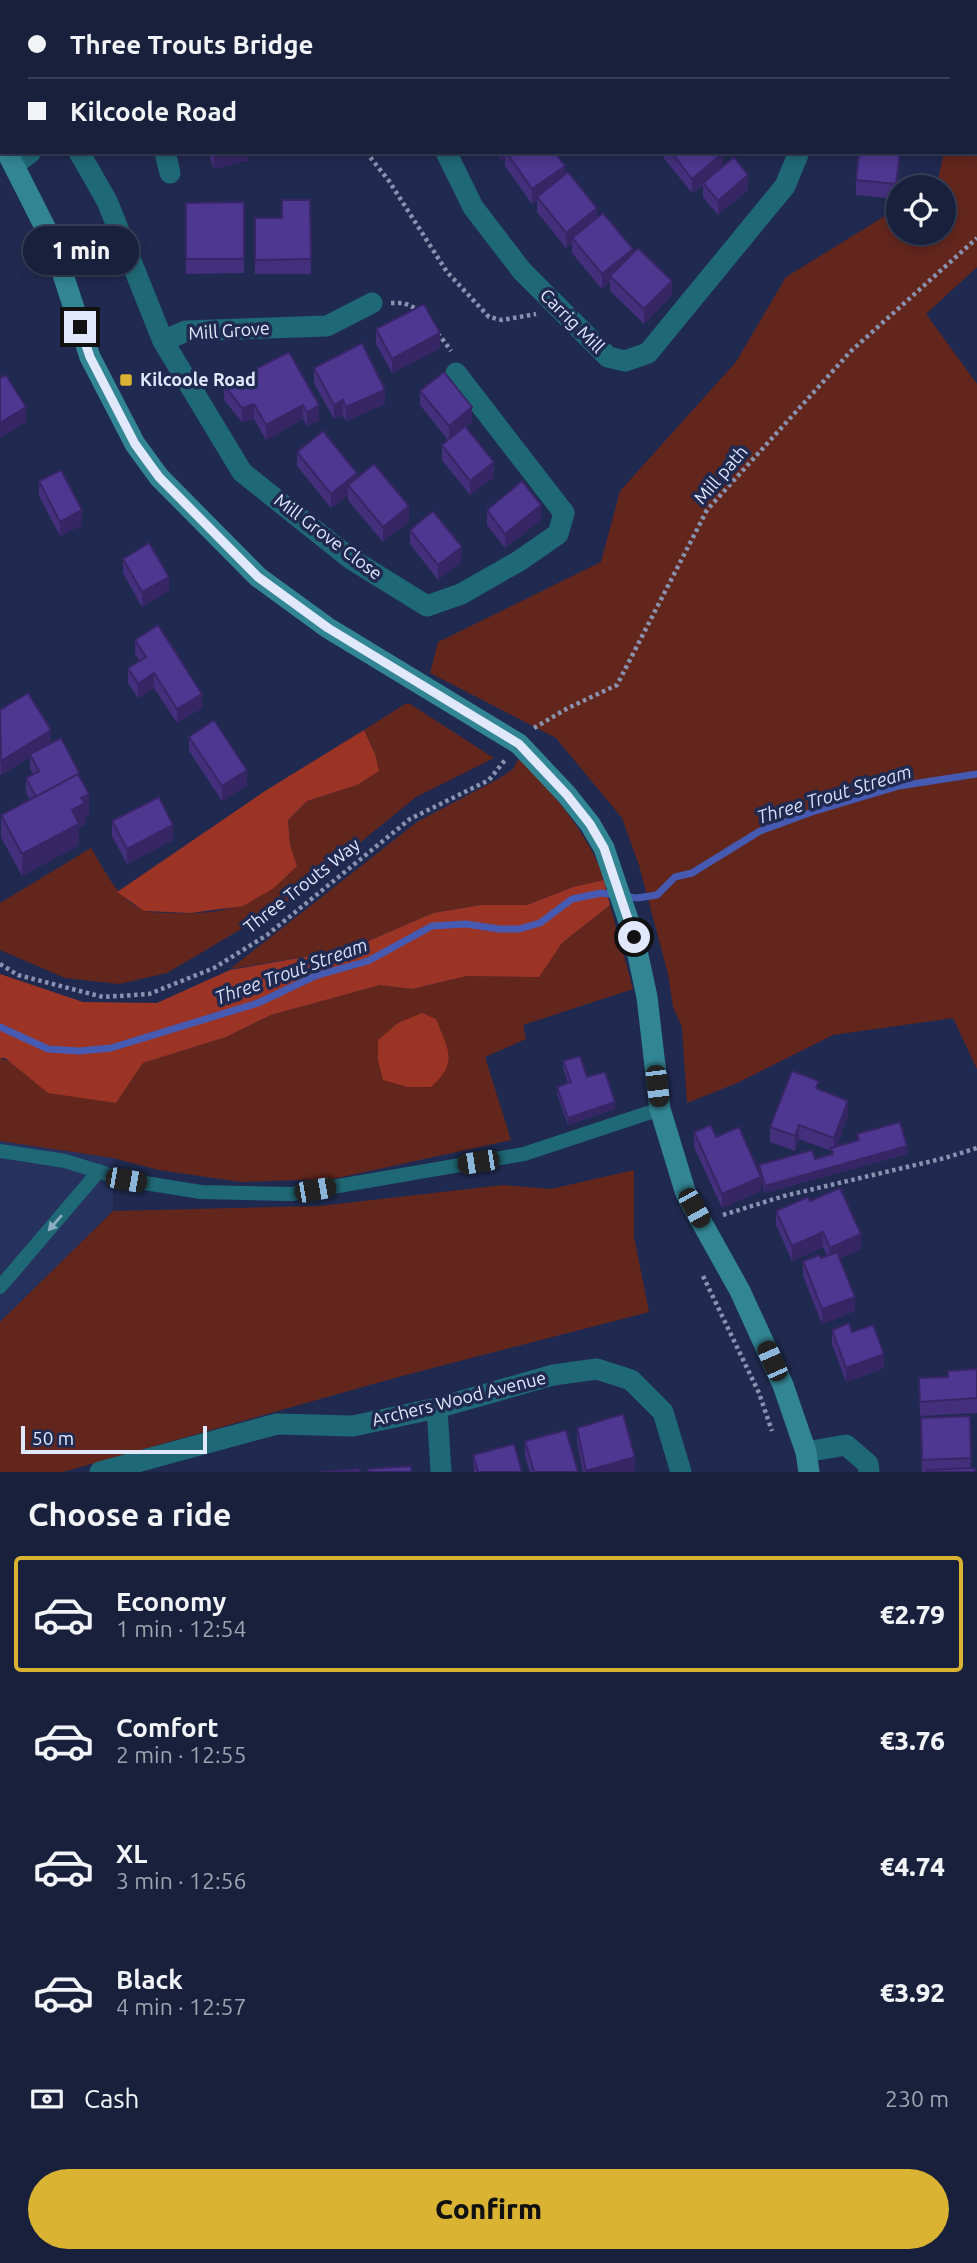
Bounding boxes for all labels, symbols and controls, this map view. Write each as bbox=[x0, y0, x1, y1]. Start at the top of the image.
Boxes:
text: Three Trouts Bridge bbox=[70, 30, 313, 59]
text: Kilcoole Road bbox=[70, 97, 237, 126]
map controls bbox=[886, 175, 956, 245]
button: locate bbox=[886, 175, 956, 245]
callout: 1 min bbox=[22, 226, 138, 274]
text: 1 min bbox=[52, 238, 110, 263]
street label: Carrig Mill bbox=[537, 284, 609, 357]
route end bbox=[64, 311, 96, 343]
street label: Mill Grove bbox=[188, 317, 270, 343]
place label: Kilcoole Road bbox=[140, 369, 256, 389]
marker: Kilcoole Road bbox=[118, 372, 134, 388]
street label: Mill path bbox=[690, 441, 751, 508]
street label: Mill Grove Close bbox=[271, 489, 386, 583]
water label: Three Trout Stream bbox=[754, 760, 914, 828]
street label: Three Trouts Way bbox=[240, 834, 363, 937]
route start bbox=[618, 921, 650, 953]
water label: Three Trout Stream bbox=[212, 933, 370, 1009]
car bbox=[645, 1064, 670, 1108]
car bbox=[456, 1148, 501, 1176]
car bbox=[104, 1166, 149, 1194]
car bbox=[293, 1176, 338, 1204]
car bbox=[675, 1185, 714, 1231]
one-way arrow bbox=[47, 1214, 63, 1232]
car bbox=[754, 1338, 791, 1384]
street label: Archers Wood Avenue bbox=[370, 1367, 548, 1429]
scale bar bbox=[21, 1423, 206, 1455]
text: 50 m bbox=[32, 1427, 74, 1449]
text: Choose a ride bbox=[28, 1496, 231, 1532]
icon: car bbox=[32, 1583, 95, 1646]
text: Economy bbox=[116, 1587, 226, 1616]
text: €2.79 bbox=[880, 1600, 945, 1629]
text: 1 min · 12:54 bbox=[116, 1616, 247, 1641]
icon: car bbox=[32, 1709, 95, 1772]
text: Comfort bbox=[116, 1713, 219, 1742]
text: €3.76 bbox=[880, 1726, 945, 1755]
text: 2 min · 12:55 bbox=[116, 1742, 247, 1767]
icon: car bbox=[32, 1835, 95, 1898]
text: XL bbox=[116, 1839, 147, 1868]
text: €4.74 bbox=[880, 1852, 945, 1881]
text: 3 min · 12:56 bbox=[116, 1868, 247, 1893]
icon: car bbox=[32, 1961, 95, 2024]
text: Black bbox=[116, 1965, 183, 1994]
text: €3.92 bbox=[880, 1978, 945, 2007]
text: 4 min · 12:57 bbox=[116, 1994, 247, 2019]
icon: cash bbox=[28, 2080, 66, 2118]
text: Cash bbox=[84, 2084, 139, 2113]
text: 230 m bbox=[885, 2086, 949, 2111]
button: Confirm bbox=[28, 2169, 949, 2249]

